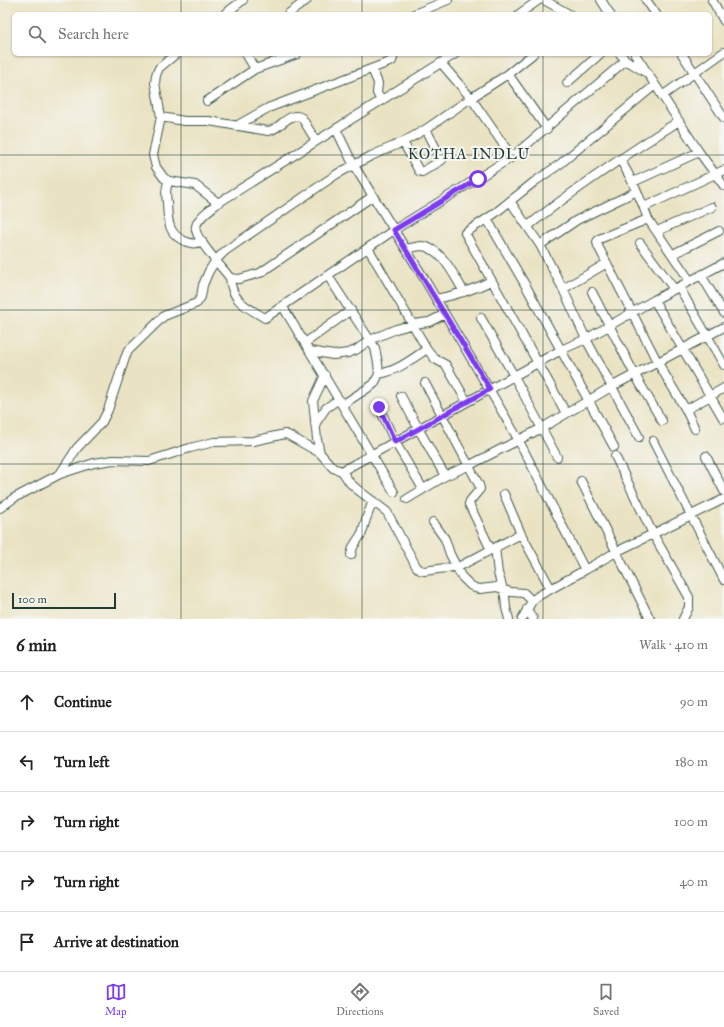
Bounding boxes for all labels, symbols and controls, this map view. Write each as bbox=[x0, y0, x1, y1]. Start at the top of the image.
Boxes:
search box bbox=[12, 12, 712, 56]
icon: search bbox=[26, 23, 48, 45]
text: Search here bbox=[58, 25, 129, 43]
district label: KOTHA INDLU bbox=[408, 145, 530, 163]
route start bbox=[469, 170, 487, 188]
route end bbox=[370, 398, 388, 416]
scale bar bbox=[12, 591, 116, 610]
text: 100 m bbox=[18, 593, 47, 606]
text: 6 min bbox=[16, 635, 57, 656]
text: Walk · 410 m bbox=[639, 637, 708, 653]
icon: ahead bbox=[16, 691, 38, 713]
text: Continue bbox=[54, 693, 112, 711]
text: 90 m bbox=[680, 694, 708, 710]
icon: left bbox=[16, 751, 38, 773]
text: Turn left bbox=[54, 753, 110, 771]
text: 180 m bbox=[675, 754, 708, 770]
icon: right bbox=[16, 811, 38, 833]
text: Turn right bbox=[54, 813, 119, 831]
text: 100 m bbox=[674, 814, 708, 830]
icon: right bbox=[16, 871, 38, 893]
text: Turn right bbox=[54, 873, 119, 891]
text: 40 m bbox=[679, 874, 708, 890]
icon: arrive bbox=[16, 931, 38, 953]
text: Arrive at destination bbox=[54, 933, 179, 951]
tab: Map bbox=[105, 981, 127, 1018]
tab: Directions bbox=[336, 981, 384, 1018]
tab: Saved bbox=[593, 981, 619, 1018]

